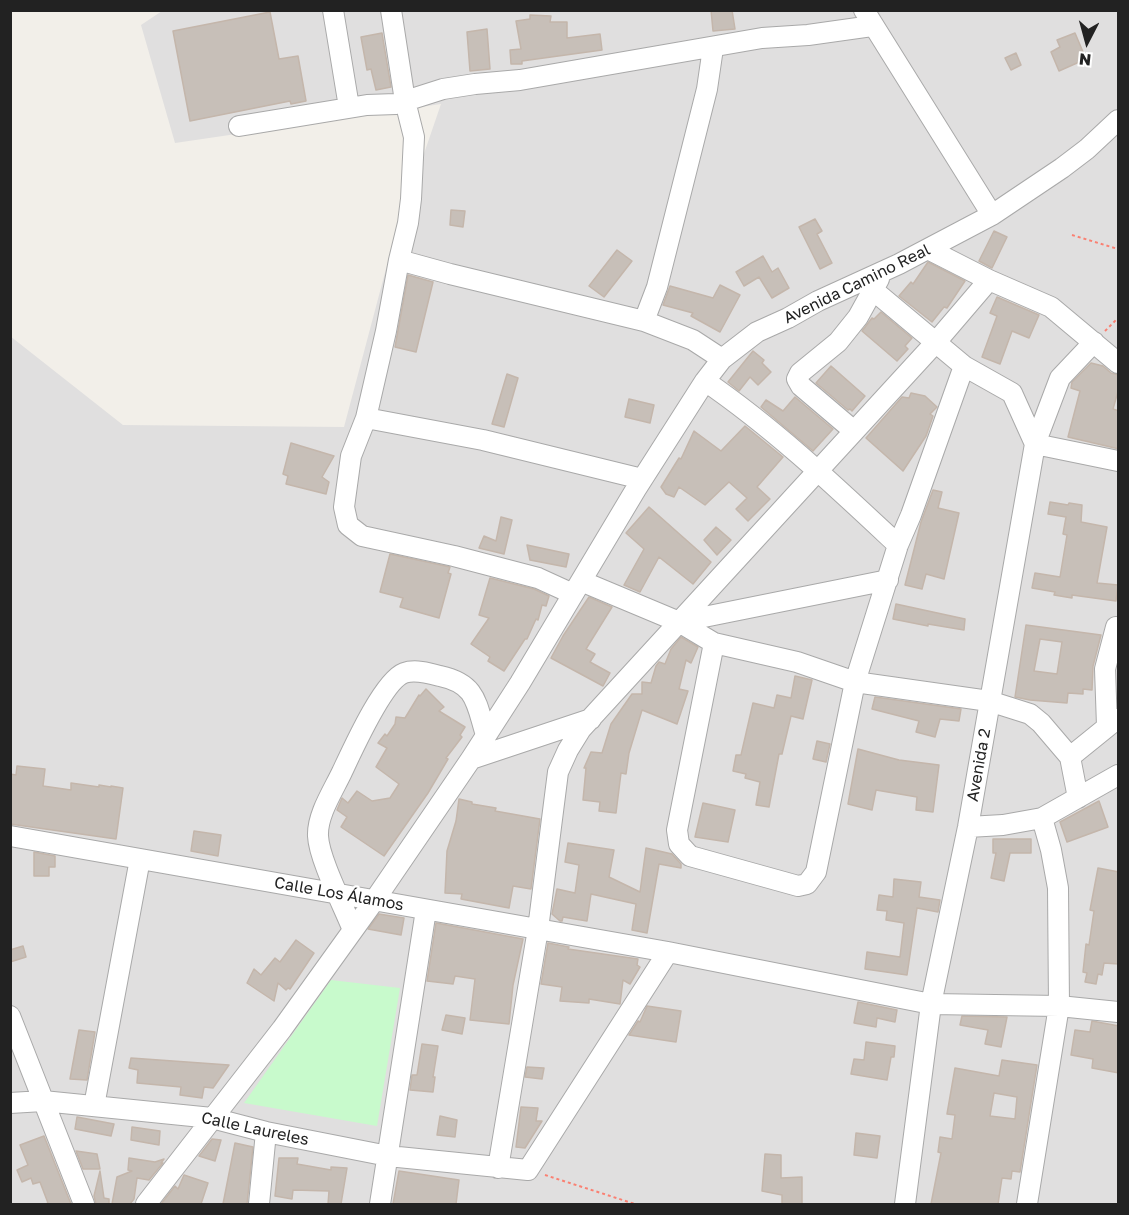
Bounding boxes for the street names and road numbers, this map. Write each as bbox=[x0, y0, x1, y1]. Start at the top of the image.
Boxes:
street label: Avenida Camino Real bbox=[781, 240, 933, 328]
street label: Avenida 2 bbox=[963, 727, 995, 803]
street label: Calle Los Álamos bbox=[273, 873, 405, 915]
street label: Calle Laureles bbox=[200, 1108, 310, 1150]

